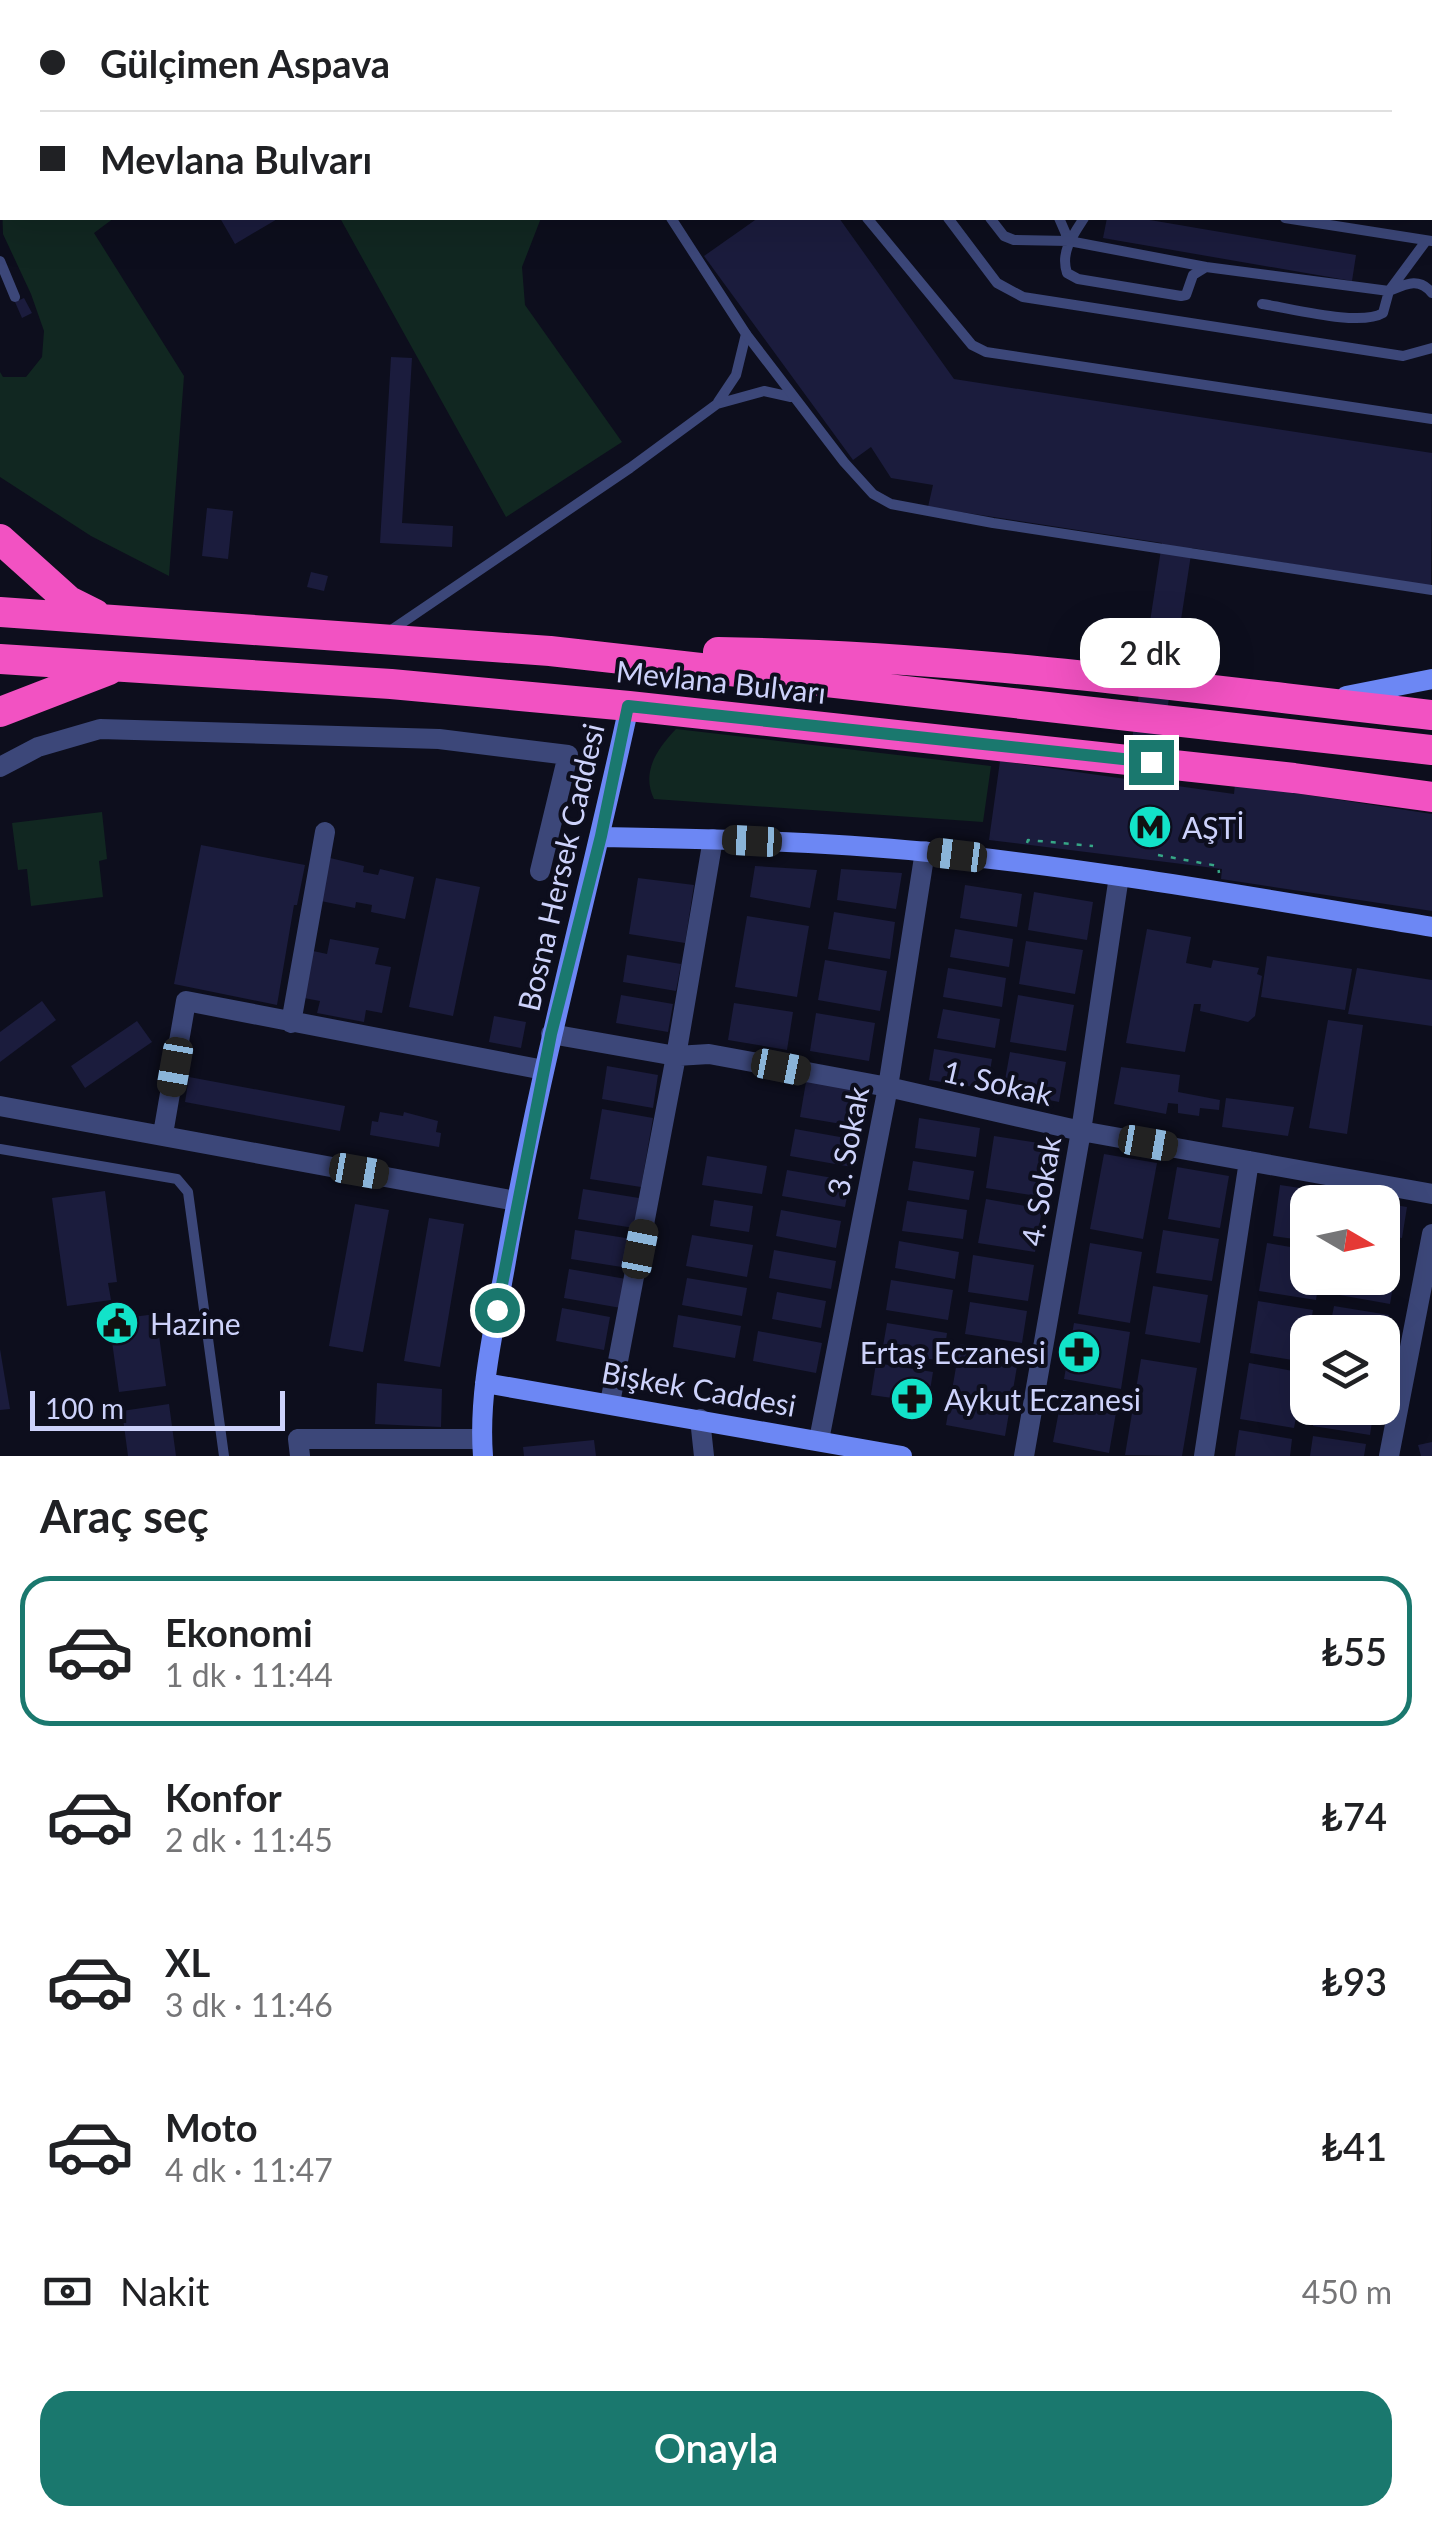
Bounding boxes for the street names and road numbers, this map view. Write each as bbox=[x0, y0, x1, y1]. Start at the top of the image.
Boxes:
street label: Mevlana Bulvarı bbox=[614, 652, 828, 710]
street label: Bosna Hersek Caddesi bbox=[509, 720, 611, 1014]
street label: 1. Sokak bbox=[940, 1052, 1057, 1112]
street label: 3. Sokak bbox=[819, 1082, 875, 1199]
street label: 4. Sokak bbox=[1013, 1133, 1067, 1249]
street label: Bişkek Caddesi bbox=[599, 1353, 799, 1423]

